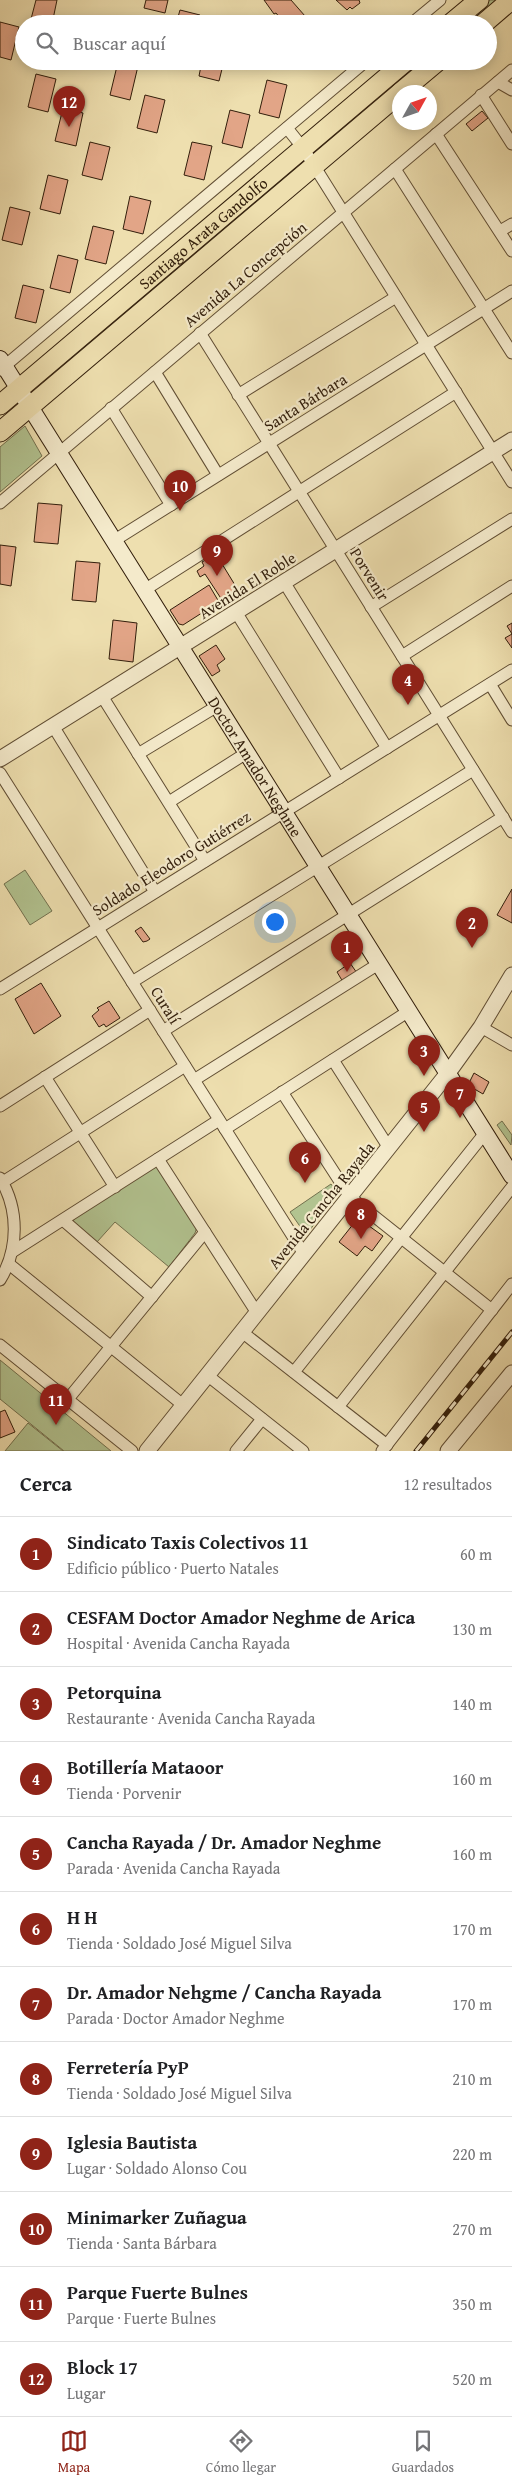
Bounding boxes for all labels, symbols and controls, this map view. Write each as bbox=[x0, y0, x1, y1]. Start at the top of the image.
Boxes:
search box bbox=[15, 15, 497, 70]
icon: search bbox=[33, 29, 61, 57]
text: Buscar aquí bbox=[73, 29, 166, 57]
north arrow bbox=[392, 85, 437, 130]
pin: 12 bbox=[53, 86, 85, 127]
street label: Santiago Arata Gandolfo bbox=[133, 171, 273, 295]
street label: Avenida La Concepción bbox=[178, 215, 312, 333]
street label: Santa Bárbara bbox=[259, 367, 352, 437]
pin: 10 bbox=[164, 470, 196, 511]
pin: 9 bbox=[201, 535, 233, 576]
street label: Porvenir bbox=[344, 543, 396, 606]
street label: Avenida El Roble bbox=[194, 545, 300, 625]
pin: 4 bbox=[392, 664, 424, 705]
street label: Doctor Amador Neghme bbox=[202, 692, 309, 841]
street label: Soldado Eleodoro Gutiérrez bbox=[87, 804, 255, 922]
pin: 2 bbox=[456, 907, 488, 948]
your location bbox=[262, 909, 288, 935]
pin: 1 bbox=[331, 931, 363, 972]
street label: Curalí bbox=[145, 982, 187, 1029]
pin: 3 bbox=[408, 1035, 440, 1076]
pin: 7 bbox=[444, 1077, 476, 1118]
pin: 5 bbox=[408, 1091, 440, 1132]
street label: Avenida Cancha Rayada bbox=[262, 1136, 380, 1274]
pin: 6 bbox=[289, 1142, 321, 1183]
pin: 8 bbox=[345, 1198, 377, 1239]
pin: 11 bbox=[40, 1384, 72, 1425]
text: Cerca bbox=[20, 1468, 72, 1499]
text: 12 resultados bbox=[403, 1472, 492, 1496]
text: Sindicato Taxis Colectivos 11 bbox=[67, 1528, 309, 1556]
text: 1 bbox=[32, 1542, 40, 1566]
text: 60 m bbox=[460, 1542, 492, 1566]
text: Edificio público · Puerto Natales bbox=[67, 1556, 279, 1580]
text: CESFAM Doctor Amador Neghme de Arica bbox=[67, 1603, 415, 1631]
text: 2 bbox=[32, 1617, 40, 1641]
text: 130 m bbox=[452, 1617, 492, 1641]
text: Hospital · Avenida Cancha Rayada bbox=[67, 1631, 290, 1655]
text: Petorquina bbox=[67, 1678, 162, 1706]
text: 3 bbox=[32, 1692, 40, 1716]
text: 140 m bbox=[452, 1692, 492, 1716]
text: Restaurante · Avenida Cancha Rayada bbox=[67, 1706, 315, 1730]
text: Botillería Mataoor bbox=[67, 1753, 224, 1781]
text: 4 bbox=[32, 1767, 40, 1791]
text: 160 m bbox=[452, 1767, 492, 1791]
text: Tienda · Porvenir bbox=[67, 1781, 181, 1805]
text: Cancha Rayada / Dr. Amador Neghme bbox=[67, 1828, 381, 1856]
text: 5 bbox=[32, 1842, 40, 1866]
text: 160 m bbox=[452, 1842, 492, 1866]
text: Parada · Avenida Cancha Rayada bbox=[67, 1856, 280, 1880]
text: H H bbox=[67, 1903, 98, 1931]
text: 6 bbox=[32, 1917, 40, 1941]
text: 170 m bbox=[452, 1917, 492, 1941]
text: Tienda · Soldado José Miguel Silva bbox=[67, 1931, 292, 1955]
text: Dr. Amador Nehgme / Cancha Rayada bbox=[67, 1978, 381, 2006]
text: 7 bbox=[32, 1992, 40, 2016]
text: 170 m bbox=[452, 1992, 492, 2016]
text: Parada · Doctor Amador Neghme bbox=[67, 2006, 285, 2030]
text: Ferretería PyP bbox=[67, 2053, 189, 2081]
text: 8 bbox=[32, 2067, 40, 2091]
text: 210 m bbox=[452, 2067, 492, 2091]
text: Tienda · Soldado José Miguel Silva bbox=[67, 2081, 292, 2105]
text: Iglesia Bautista bbox=[67, 2128, 197, 2156]
text: 9 bbox=[32, 2142, 40, 2166]
text: 220 m bbox=[452, 2142, 492, 2166]
text: Lugar · Soldado Alonso Cou bbox=[67, 2156, 247, 2180]
text: Minimarker Zuñagua bbox=[67, 2203, 247, 2231]
text: 10 bbox=[28, 2217, 44, 2241]
text: 270 m bbox=[452, 2217, 492, 2241]
text: Tienda · Santa Bárbara bbox=[67, 2231, 217, 2255]
text: Parque Fuerte Bulnes bbox=[67, 2278, 248, 2306]
text: 11 bbox=[28, 2292, 44, 2316]
text: 350 m bbox=[452, 2292, 492, 2316]
text: Parque · Fuerte Bulnes bbox=[67, 2306, 216, 2330]
text: Block 17 bbox=[67, 2353, 138, 2381]
text: 12 bbox=[28, 2367, 44, 2391]
text: 520 m bbox=[452, 2367, 492, 2391]
text: Lugar bbox=[67, 2381, 106, 2405]
tab: Mapa bbox=[58, 2427, 90, 2477]
tab: Cómo llegar bbox=[206, 2427, 276, 2477]
tab: Guardados bbox=[392, 2427, 454, 2477]

